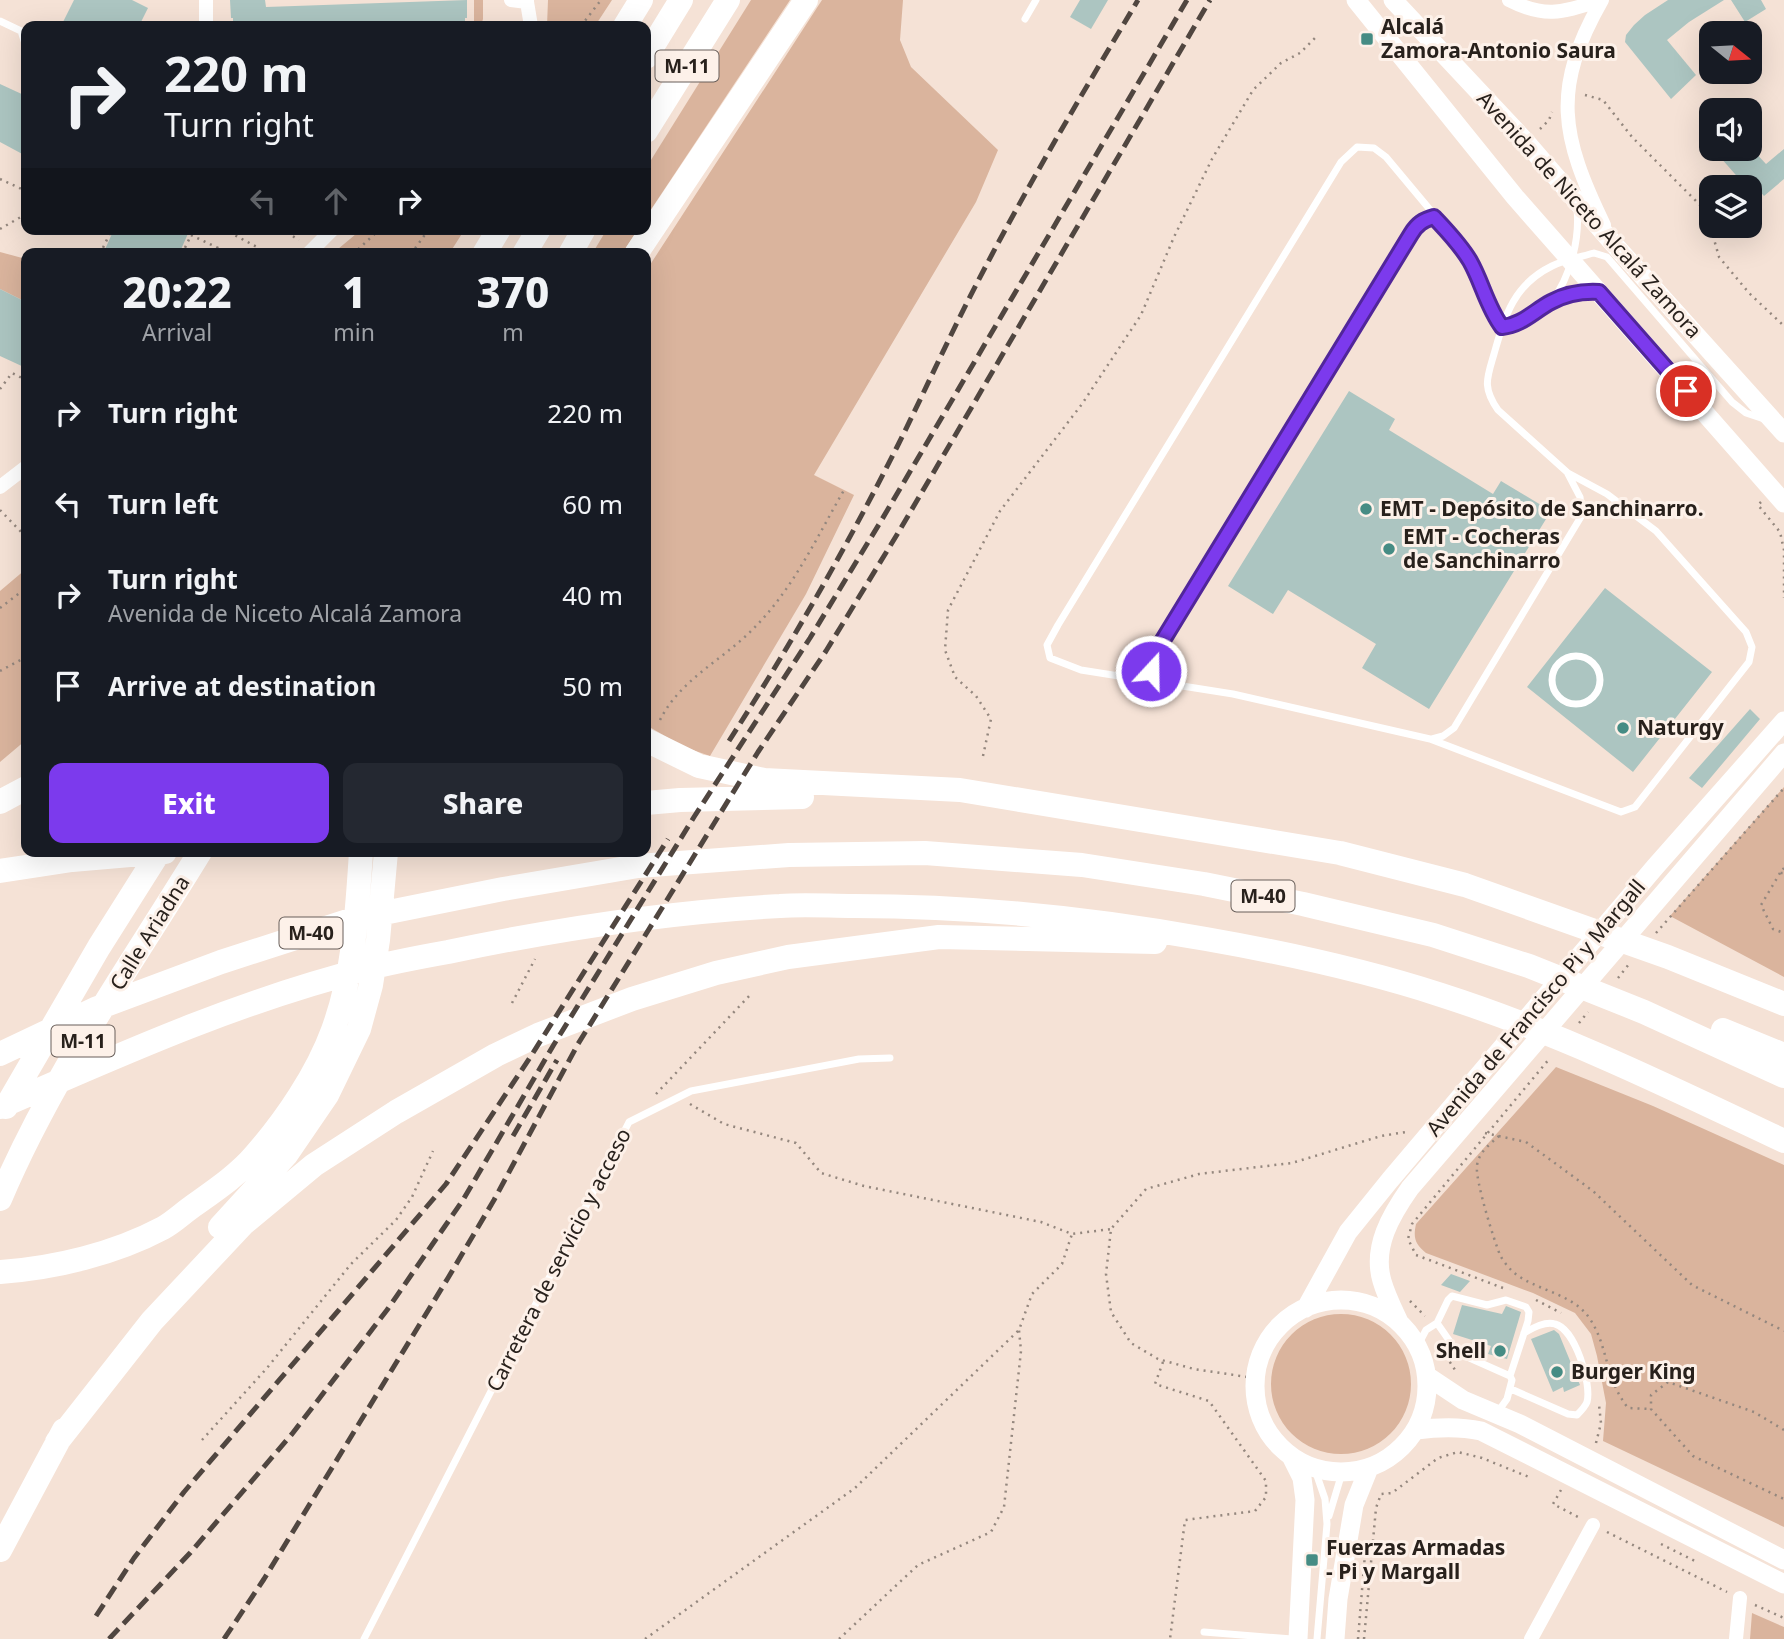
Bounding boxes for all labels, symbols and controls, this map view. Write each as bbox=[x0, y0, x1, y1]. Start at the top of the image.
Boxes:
place label: Alcalá Zamora-Antonio Saura bbox=[1381, 12, 1616, 64]
north arrow bbox=[1699, 21, 1762, 84]
map controls bbox=[1699, 21, 1762, 238]
marker: Alcalá Zamora-Antonio Saura bbox=[1359, 31, 1375, 47]
text: 220 m bbox=[164, 40, 309, 106]
icon: right bbox=[49, 49, 140, 140]
road number: M-11 bbox=[656, 50, 718, 82]
street label: Avenida de Niceto Alcalá Zamora bbox=[1471, 85, 1708, 344]
button: sound bbox=[1699, 98, 1762, 161]
text: Turn right bbox=[164, 103, 314, 146]
button: layers bbox=[1699, 175, 1762, 238]
icon: left bbox=[244, 182, 282, 220]
icon: ahead bbox=[317, 182, 355, 220]
icon: right bbox=[390, 182, 428, 220]
text: 20:22 bbox=[123, 263, 232, 320]
text: 1 bbox=[342, 263, 366, 320]
text: 370 bbox=[477, 263, 549, 320]
text: Arrival bbox=[142, 316, 212, 348]
text: min bbox=[333, 316, 375, 348]
text: m bbox=[502, 316, 524, 348]
pin bbox=[1656, 361, 1716, 421]
icon: arrive bbox=[1667, 372, 1705, 410]
icon: right bbox=[49, 394, 87, 432]
text: Turn right bbox=[108, 395, 238, 431]
text: 220 m bbox=[547, 395, 623, 431]
icon: left bbox=[49, 485, 87, 523]
text: Turn left bbox=[108, 486, 219, 522]
text: 60 m bbox=[562, 486, 623, 522]
place label: EMT - Depósito de Sanchinarro. bbox=[1380, 494, 1704, 522]
marker: EMT - Depósito de Sanchinarro. bbox=[1358, 501, 1374, 517]
place label: EMT - Cocheras de Sanchinarro bbox=[1403, 522, 1561, 574]
marker: EMT - Cocheras de Sanchinarro bbox=[1381, 541, 1397, 557]
text: Turn right bbox=[108, 561, 238, 597]
icon: right bbox=[49, 576, 87, 614]
text: 40 m bbox=[562, 577, 623, 613]
text: Avenida de Niceto Alcalá Zamora bbox=[108, 597, 462, 629]
position arrow bbox=[1114, 634, 1188, 708]
icon: arrive bbox=[49, 667, 87, 705]
text: Arrive at destination bbox=[108, 668, 377, 704]
text: 50 m bbox=[562, 668, 623, 704]
place label: Naturgy bbox=[1637, 713, 1724, 741]
marker: Naturgy bbox=[1615, 720, 1631, 736]
button: Exit bbox=[49, 763, 329, 843]
button: Share bbox=[343, 763, 623, 843]
street label: Calle Ariadna bbox=[103, 870, 196, 995]
street label: Avenida de Francisco Pi y Margall bbox=[1419, 873, 1651, 1142]
road number: M-40 bbox=[1232, 880, 1294, 912]
road number: M-40 bbox=[280, 917, 342, 948]
road number: M-11 bbox=[52, 1026, 114, 1056]
street label: Carretera de servicio y acceso bbox=[479, 1123, 637, 1396]
place label: Shell bbox=[1436, 1336, 1486, 1364]
marker: Shell bbox=[1492, 1343, 1508, 1359]
place label: Burger King bbox=[1571, 1357, 1696, 1385]
marker: Burger King bbox=[1549, 1364, 1565, 1380]
place label: Fuerzas Armadas - Pi y Margall bbox=[1326, 1533, 1505, 1585]
marker: Fuerzas Armadas - Pi y Margall bbox=[1304, 1552, 1320, 1568]

